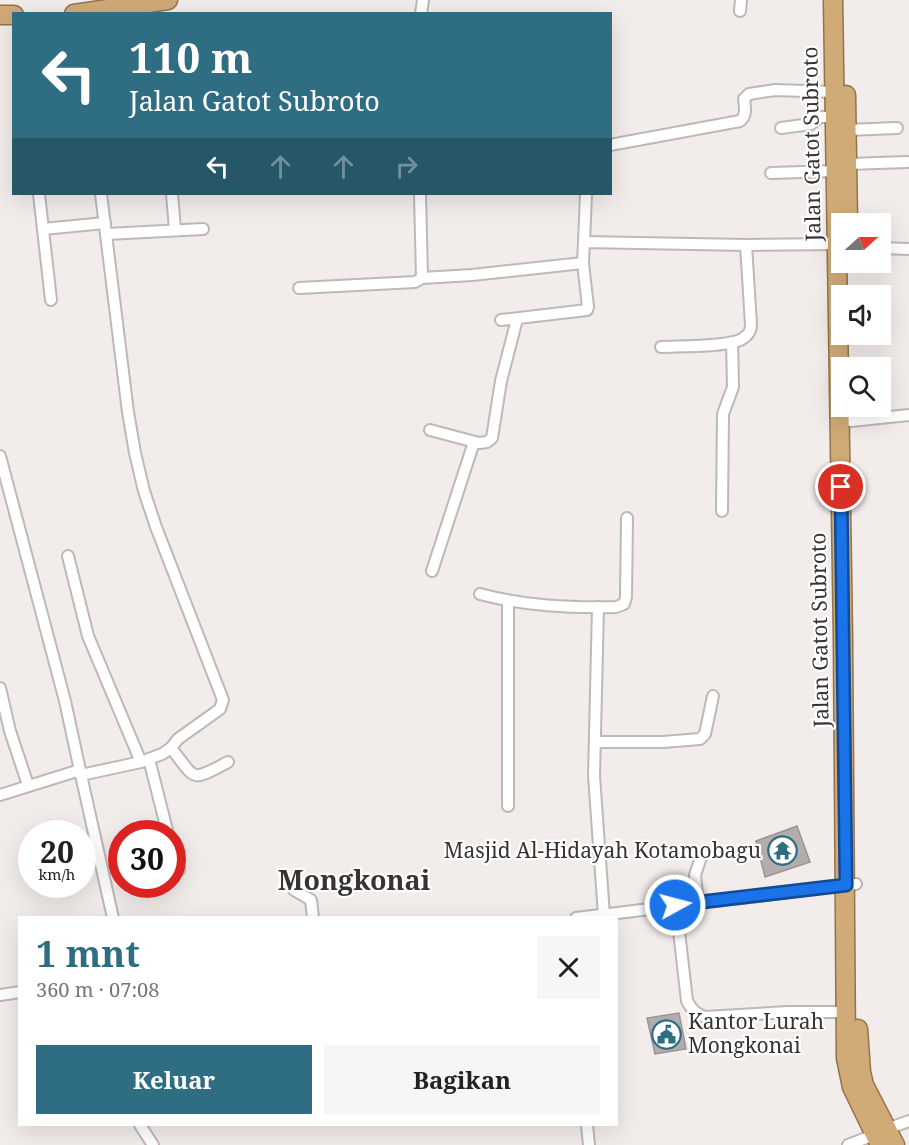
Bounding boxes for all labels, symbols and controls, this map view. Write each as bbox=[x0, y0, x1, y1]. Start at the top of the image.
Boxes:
text: 110 m bbox=[129, 28, 253, 85]
icon: left bbox=[30, 36, 108, 114]
street label: Jalan Gatot Subroto bbox=[795, 46, 827, 243]
text: Jalan Gatot Subroto bbox=[129, 82, 380, 119]
icon: left bbox=[201, 150, 234, 183]
icon: ahead bbox=[264, 150, 297, 183]
icon: ahead bbox=[327, 150, 360, 183]
icon: right bbox=[390, 150, 423, 183]
north arrow bbox=[831, 213, 891, 273]
map controls bbox=[831, 213, 891, 417]
button: sound bbox=[831, 285, 891, 345]
button: search bbox=[831, 357, 891, 417]
pin bbox=[815, 461, 866, 512]
icon: arrive bbox=[824, 470, 857, 503]
street label: Jalan Gatot Subroto bbox=[803, 532, 835, 729]
speed limit sign: 30 bbox=[108, 820, 186, 898]
text: 20 bbox=[40, 831, 74, 872]
temple icon: Masjid Al-Hidayah Kotamobagu bbox=[766, 835, 798, 867]
place label: Masjid Al-Hidayah Kotamobagu bbox=[444, 836, 761, 864]
district label: Mongkonai bbox=[278, 861, 431, 898]
text: km/h bbox=[39, 864, 75, 884]
position arrow bbox=[643, 873, 707, 937]
text: 1 mnt bbox=[36, 929, 140, 978]
button: close bbox=[537, 936, 600, 999]
text: 360 m · 07:08 bbox=[36, 976, 159, 1003]
place label: Kantor Lurah Mongkonai bbox=[688, 1007, 824, 1059]
public building icon: Kantor Lurah Mongkonai bbox=[651, 1018, 683, 1050]
button: Keluar bbox=[36, 1045, 312, 1114]
button: Bagikan bbox=[324, 1045, 600, 1114]

